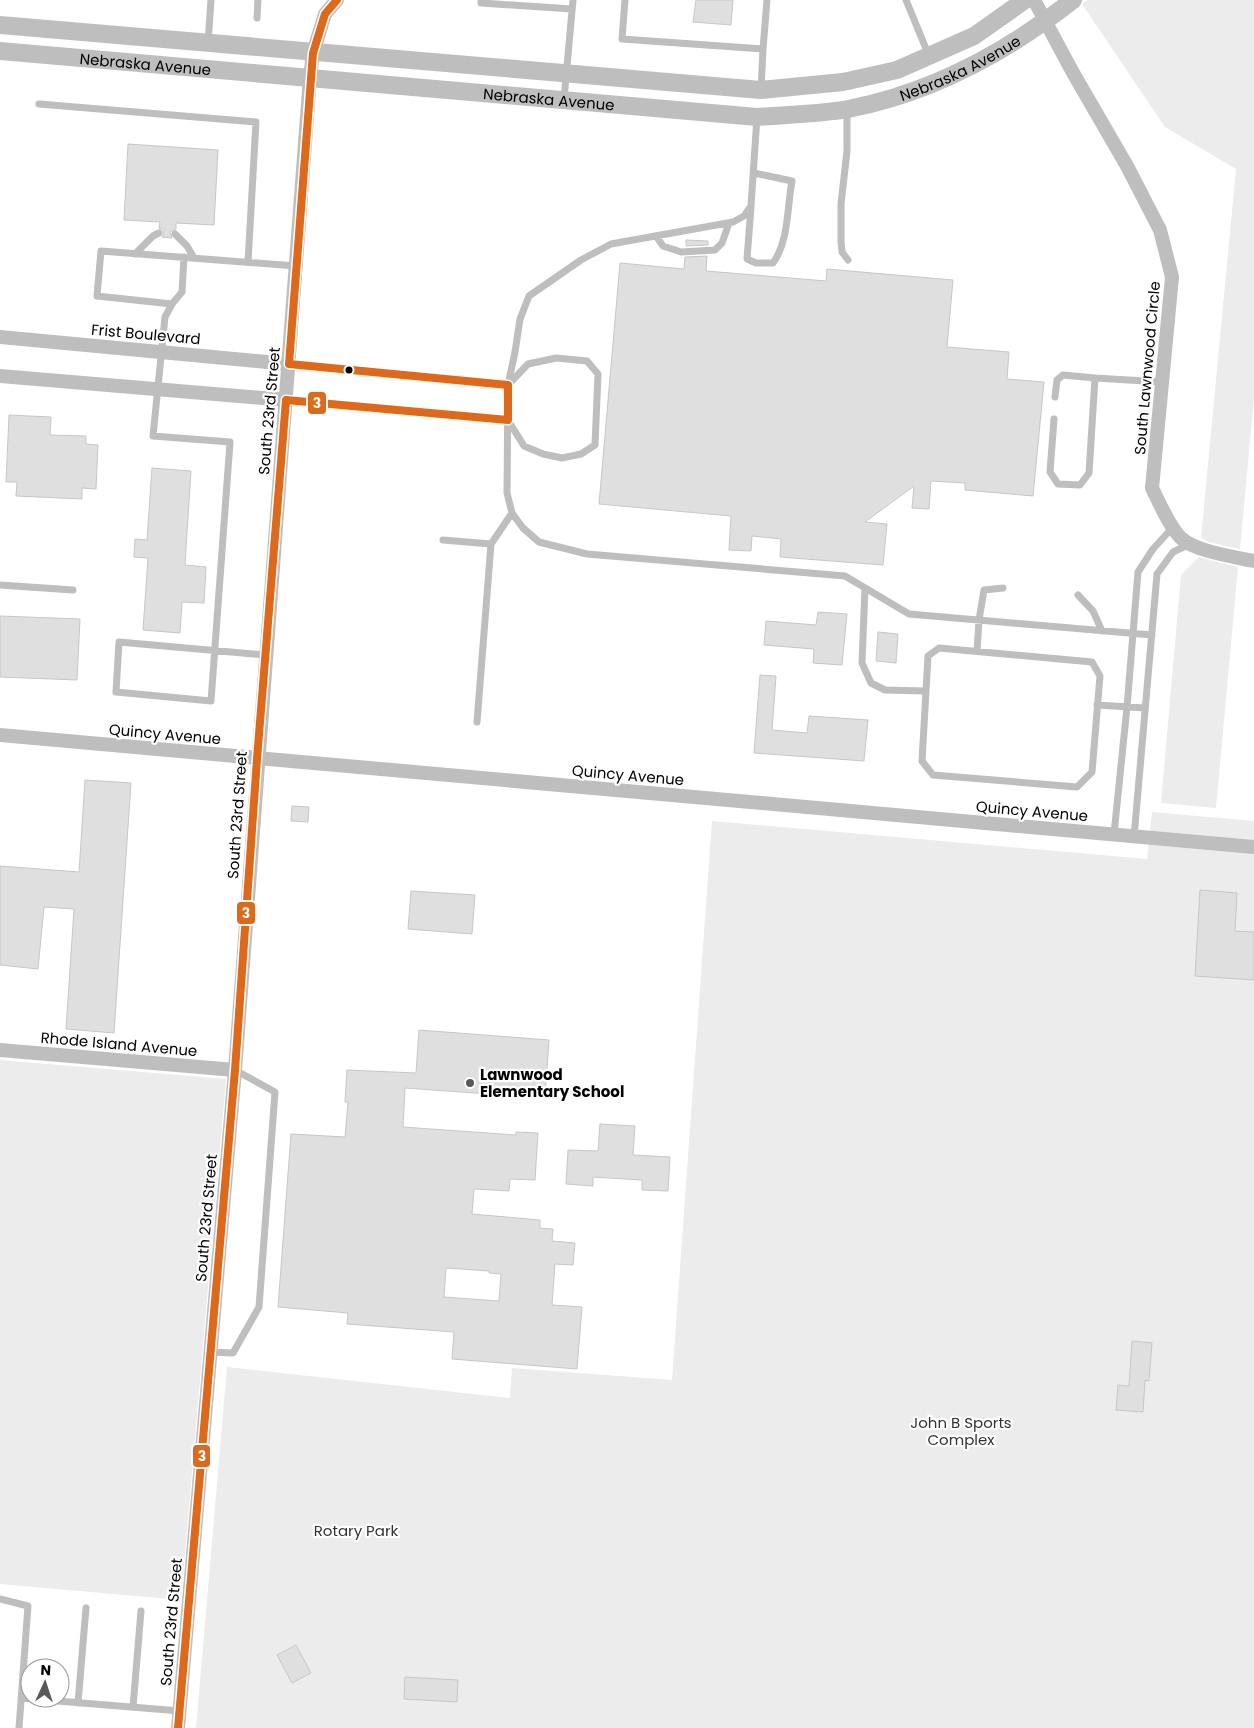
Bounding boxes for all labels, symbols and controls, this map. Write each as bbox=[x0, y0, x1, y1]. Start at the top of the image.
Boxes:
street label: Nebraska Avenue bbox=[897, 30, 1024, 105]
street label: Nebraska Avenue bbox=[79, 47, 212, 80]
street label: Nebraska Avenue bbox=[482, 83, 616, 115]
street label: South Lawnwood Circle bbox=[1129, 280, 1165, 456]
street label: Frist Boulevard bbox=[90, 319, 202, 349]
street label: South 23rd Street bbox=[253, 346, 285, 476]
unlabelled marker bbox=[344, 365, 354, 375]
line badge: 3 bbox=[307, 391, 327, 415]
text: 3 bbox=[313, 393, 321, 413]
street label: Quincy Avenue bbox=[108, 719, 222, 749]
street label: South 23rd Street bbox=[222, 750, 252, 880]
street label: Quincy Avenue bbox=[571, 760, 685, 790]
street label: Quincy Avenue bbox=[975, 796, 1089, 826]
line badge: 3 bbox=[236, 901, 256, 925]
text: 3 bbox=[242, 903, 250, 923]
street label: Rhode Island Avenue bbox=[40, 1027, 198, 1061]
place label: Lawnwood Elementary School bbox=[480, 1064, 624, 1102]
marker: Lawnwood Elementary School bbox=[464, 1077, 476, 1089]
street label: South 23rd Street bbox=[190, 1153, 222, 1283]
park label: John B Sports Complex bbox=[910, 1412, 1012, 1450]
line badge: 3 bbox=[192, 1444, 211, 1468]
text: 3 bbox=[198, 1446, 206, 1466]
park label: Rotary Park bbox=[314, 1520, 399, 1541]
street label: South 23rd Street bbox=[155, 1557, 187, 1687]
north arrow bbox=[20, 1658, 70, 1708]
text: N bbox=[40, 1660, 51, 1680]

